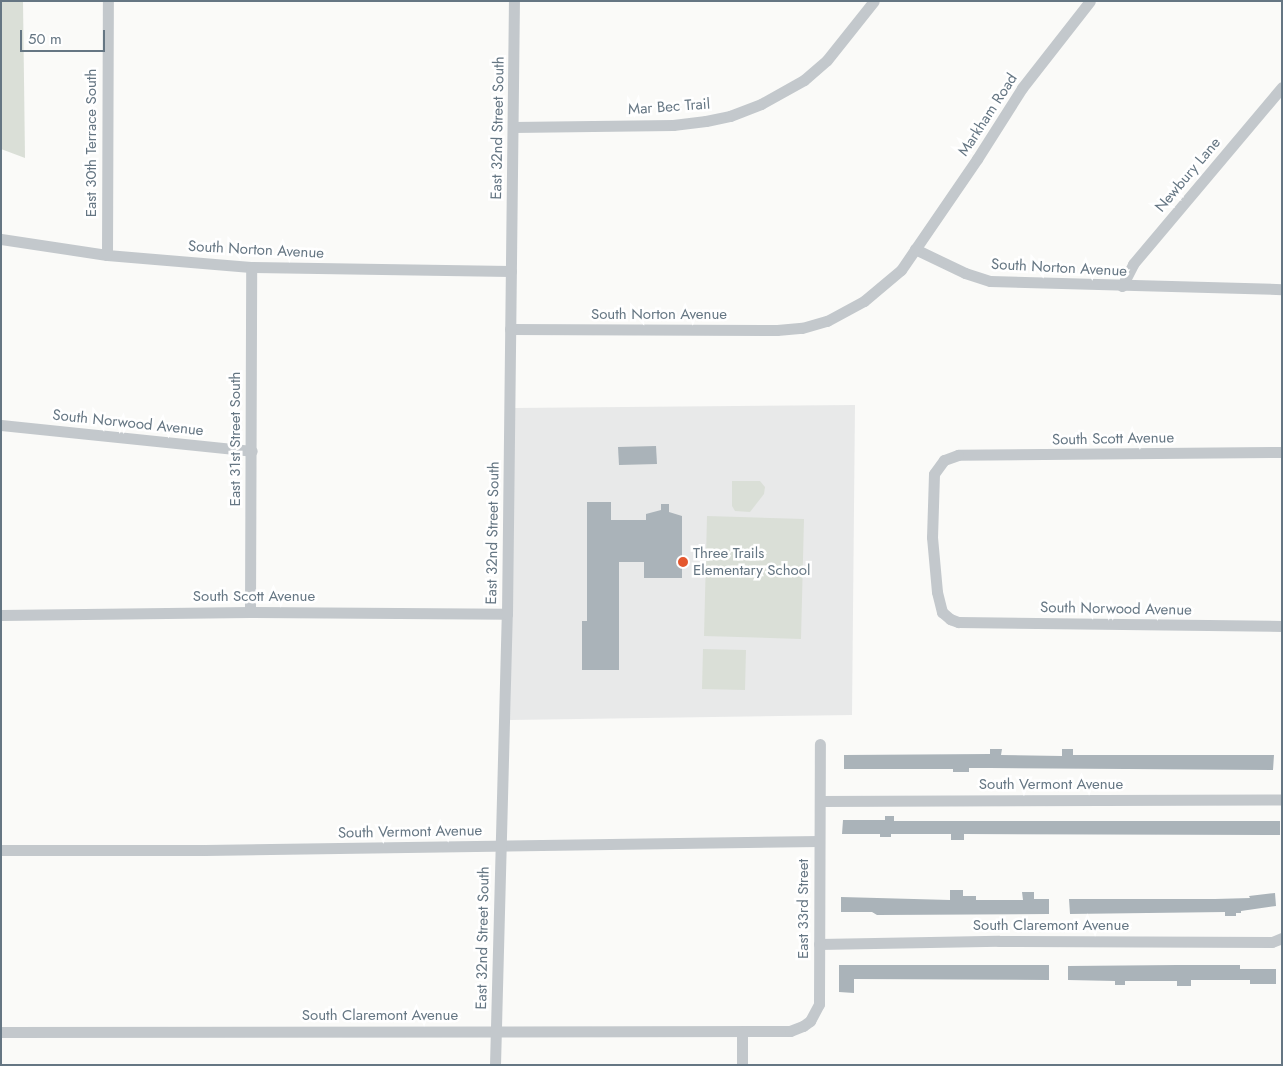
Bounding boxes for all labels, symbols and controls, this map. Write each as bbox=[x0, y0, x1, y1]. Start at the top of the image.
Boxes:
scale bar bbox=[22, 20, 108, 52]
text: 50 m bbox=[28, 28, 62, 50]
street label: East 32nd Street South bbox=[488, 56, 508, 200]
street label: East 30th Terrace South bbox=[83, 69, 101, 217]
street label: Markham Road bbox=[955, 70, 1021, 160]
street label: Mar Bec Trail bbox=[627, 95, 711, 119]
street label: Newbury Lane bbox=[1152, 134, 1224, 216]
street label: South Norton Avenue bbox=[188, 237, 324, 263]
street label: South Norton Avenue bbox=[991, 255, 1127, 281]
street label: South Norton Avenue bbox=[591, 306, 727, 324]
street label: East 31st Street South bbox=[227, 372, 245, 506]
street label: South Norwood Avenue bbox=[52, 406, 204, 440]
street label: South Scott Avenue bbox=[1052, 429, 1174, 449]
street label: East 32nd Street South bbox=[483, 461, 503, 605]
place label: Three Trails Elementary School bbox=[693, 544, 810, 579]
marker: Three Trails Elementary School bbox=[677, 556, 689, 568]
street label: South Scott Avenue bbox=[193, 588, 315, 606]
street label: South Norwood Avenue bbox=[1040, 599, 1192, 619]
street label: South Vermont Avenue bbox=[979, 776, 1123, 794]
street label: South Vermont Avenue bbox=[338, 822, 482, 842]
street label: East 33rd Street bbox=[795, 859, 813, 959]
street label: East 32nd Street South bbox=[473, 866, 493, 1010]
street label: South Claremont Avenue bbox=[973, 917, 1129, 935]
street label: South Claremont Avenue bbox=[302, 1007, 458, 1025]

